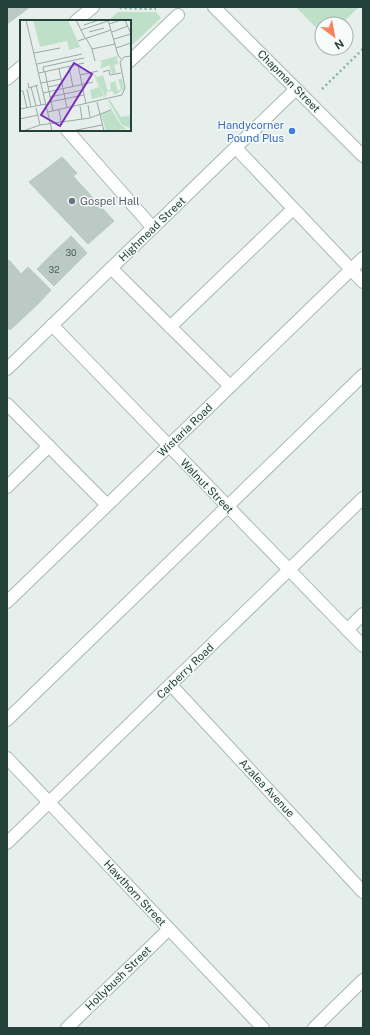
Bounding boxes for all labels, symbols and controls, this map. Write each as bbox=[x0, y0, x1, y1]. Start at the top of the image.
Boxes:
north arrow bbox=[314, 16, 354, 56]
inset map bbox=[20, 20, 131, 131]
text: N bbox=[332, 37, 346, 52]
street label: Chapman Street bbox=[255, 47, 323, 115]
place label: Handycorner Pound Plus bbox=[218, 119, 284, 144]
marker: Handycorner Pound Plus bbox=[287, 126, 297, 136]
street label: Highmead Street bbox=[116, 194, 188, 264]
place label: Gospel Hall bbox=[80, 195, 140, 207]
marker: Gospel Hall bbox=[67, 196, 77, 206]
house number: 30 bbox=[65, 247, 77, 258]
house number: 32 bbox=[48, 264, 60, 275]
street label: Wistaria Road bbox=[155, 401, 215, 459]
street label: Walnut Street bbox=[178, 456, 236, 516]
street label: Carberry Road bbox=[154, 641, 216, 701]
street label: Azalea Avenue bbox=[237, 756, 297, 820]
street label: Hawthorn Street bbox=[102, 858, 168, 928]
street label: Hollybush Street bbox=[83, 944, 153, 1012]

